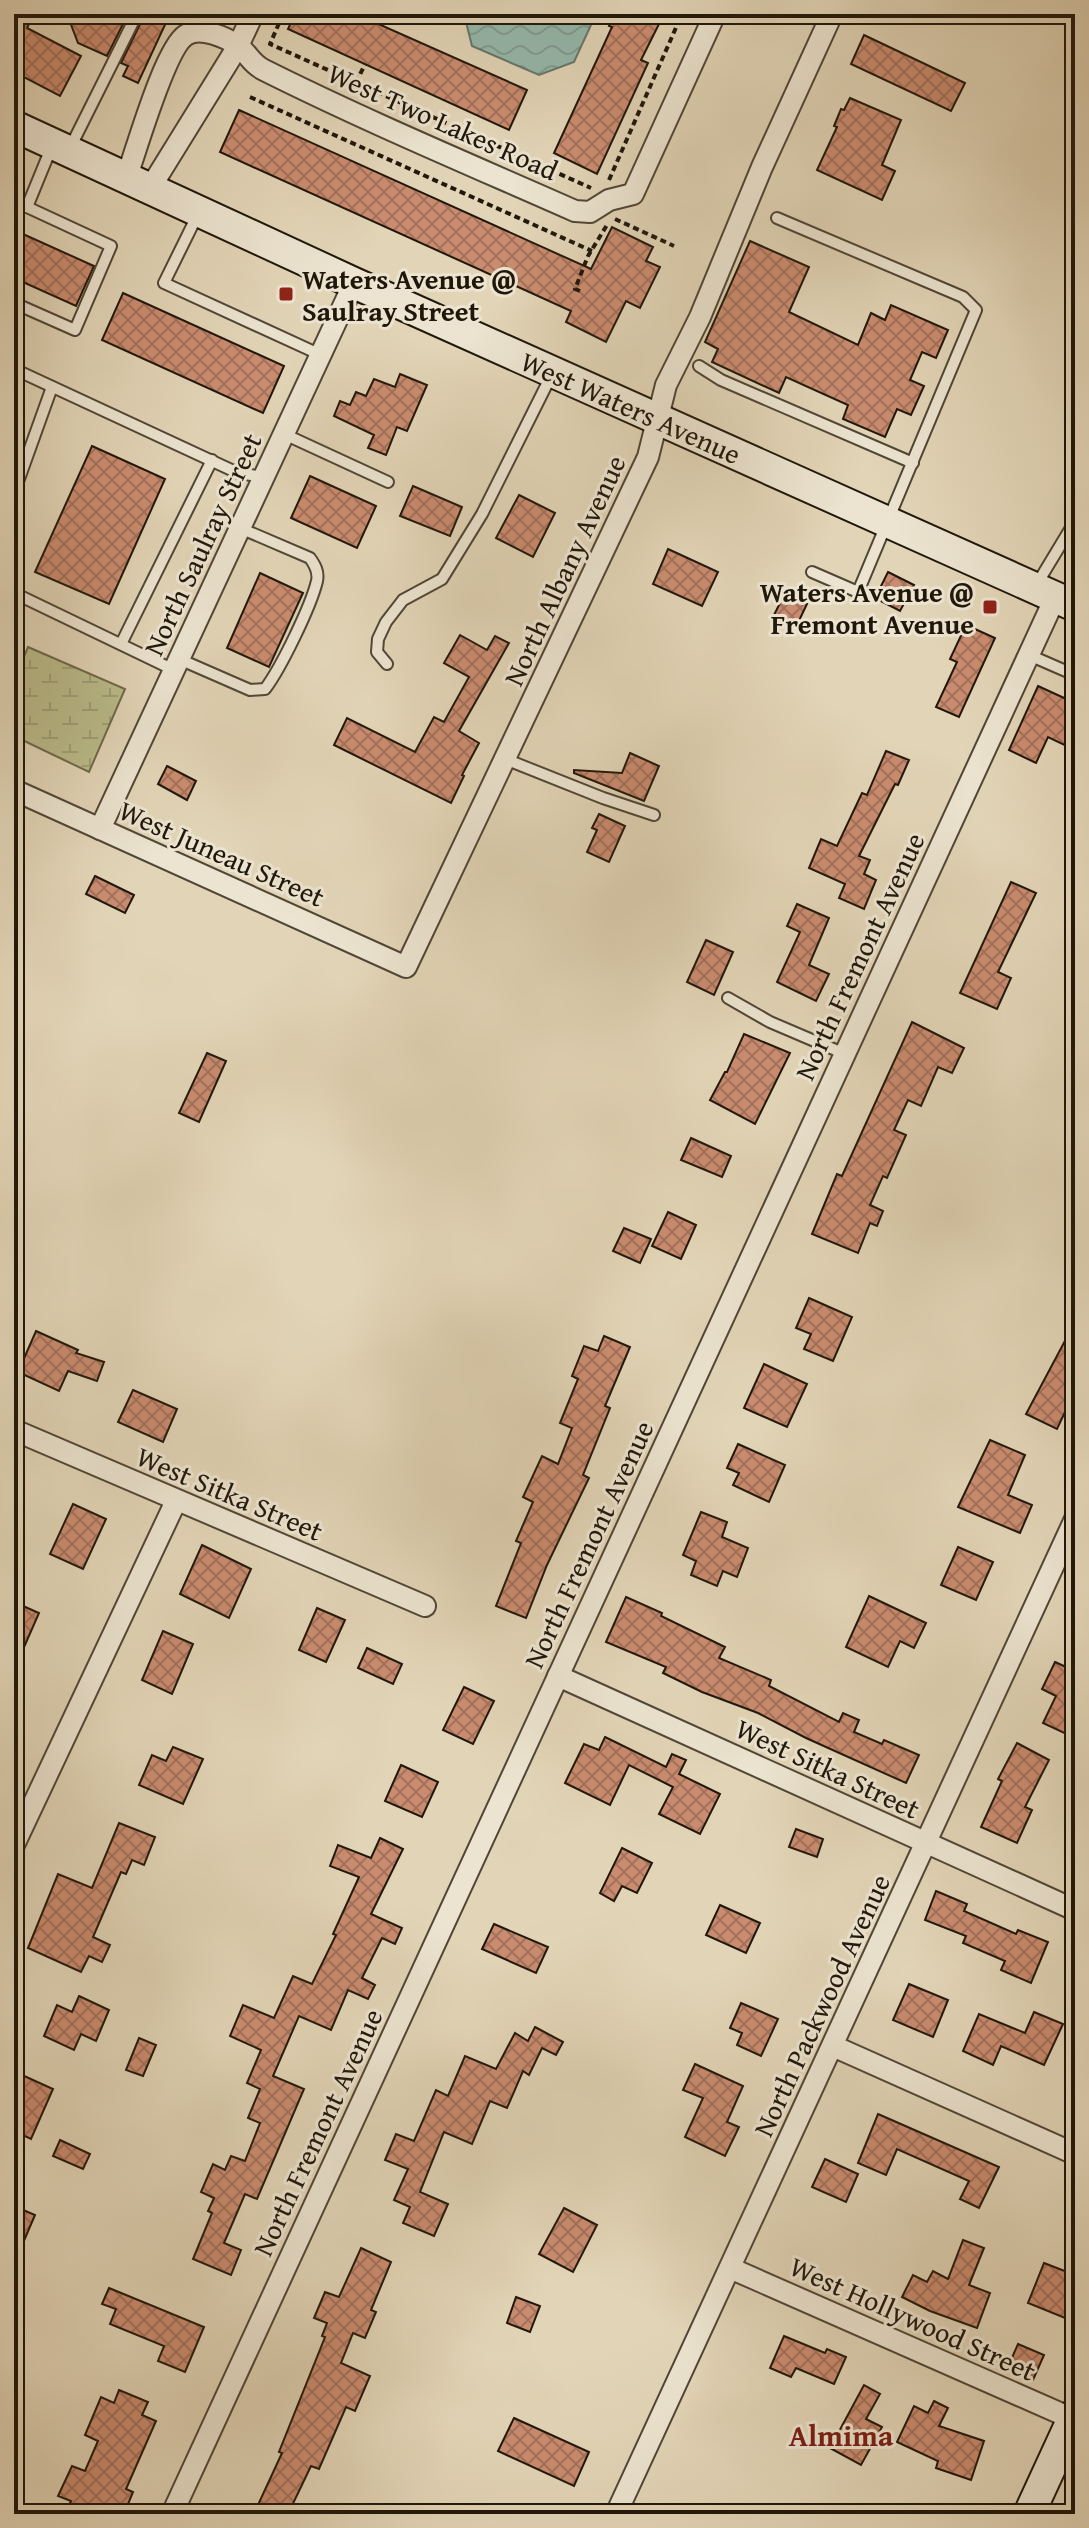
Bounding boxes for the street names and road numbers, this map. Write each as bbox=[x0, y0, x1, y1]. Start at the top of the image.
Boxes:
street label: West Two Lakes Road bbox=[321, 52, 565, 190]
street label: West Waters Avenue bbox=[514, 340, 748, 474]
street label: North Saulray Street bbox=[132, 426, 272, 662]
street label: North Albany Avenue bbox=[493, 448, 635, 692]
street label: West Juneau Street bbox=[113, 789, 331, 917]
street label: North Fremont Avenue bbox=[784, 826, 934, 1086]
street label: North Fremont Avenue bbox=[513, 1414, 663, 1674]
street label: West Sitka Street bbox=[130, 1435, 330, 1551]
street label: West Sitka Street bbox=[729, 1707, 927, 1829]
street label: North Packwood Avenue bbox=[742, 1867, 900, 2143]
street label: North Fremont Avenue bbox=[242, 2002, 392, 2262]
street label: West Hollywood Street bbox=[783, 2245, 1043, 2391]

